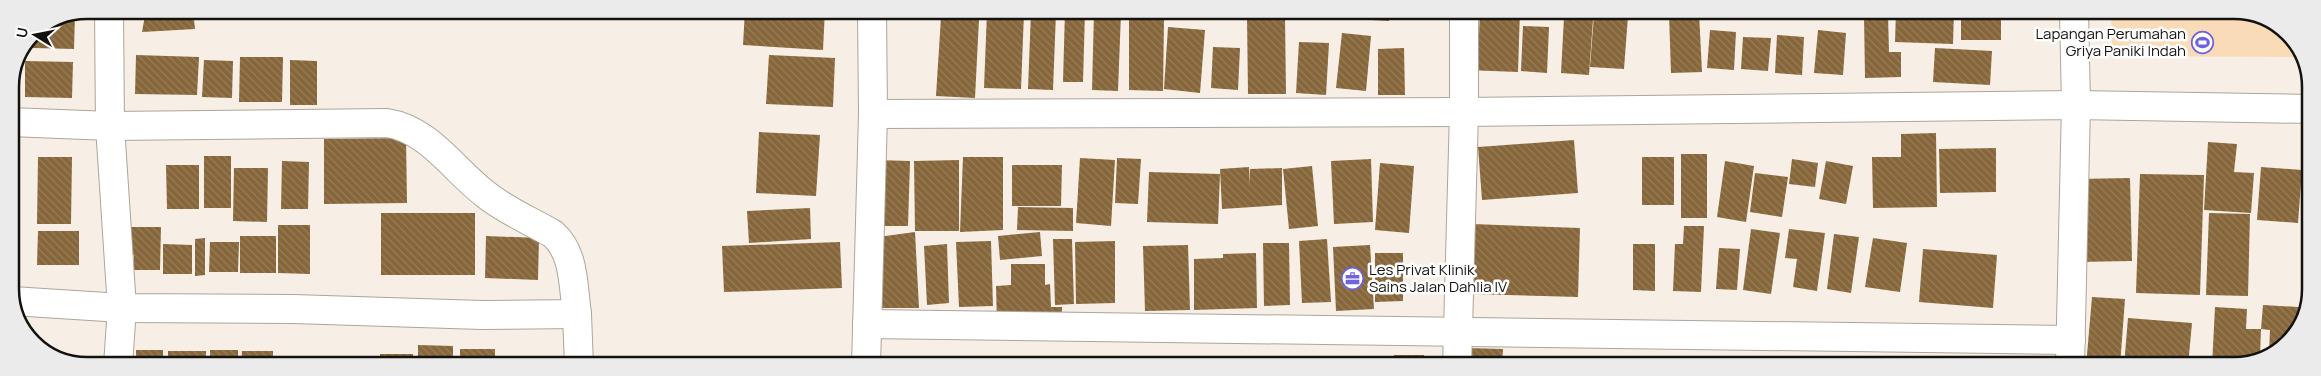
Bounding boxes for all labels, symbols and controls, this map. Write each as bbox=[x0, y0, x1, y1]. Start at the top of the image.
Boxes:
north arrow bbox=[10, 10, 60, 60]
place label: Lapangan Perumahan Griya Paniki Indah bbox=[2035, 23, 2186, 61]
text: U bbox=[11, 26, 32, 39]
sports icon: Lapangan Perumahan Griya Paniki Indah bbox=[2190, 30, 2214, 54]
place label: Les Privat Klinik Sains Jalan Dahlia IV bbox=[1369, 259, 1507, 297]
office icon: Les Privat Klinik Sains Jalan Dahlia IV bbox=[1341, 266, 1365, 290]

